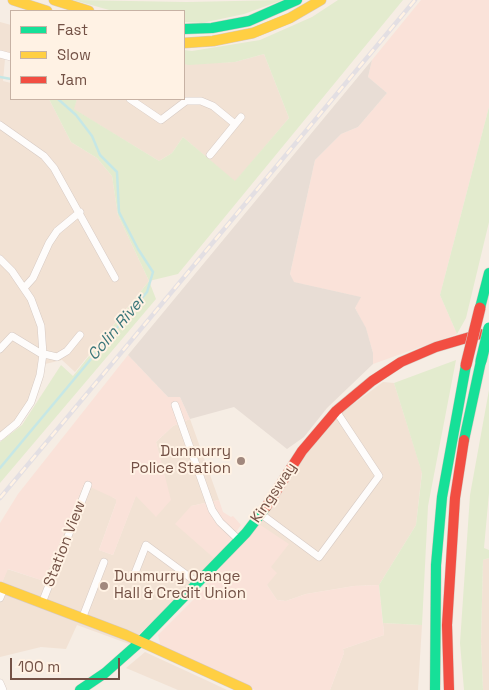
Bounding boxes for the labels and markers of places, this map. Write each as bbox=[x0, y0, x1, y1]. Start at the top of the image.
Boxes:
place label: Dunmurry Police Station bbox=[131, 443, 231, 478]
marker: Dunmurry Police Station bbox=[235, 455, 247, 467]
place label: Dunmurry Orange Hall & Credit Union bbox=[114, 568, 246, 603]
marker: Dunmurry Orange Hall & Credit Union bbox=[98, 580, 110, 592]

